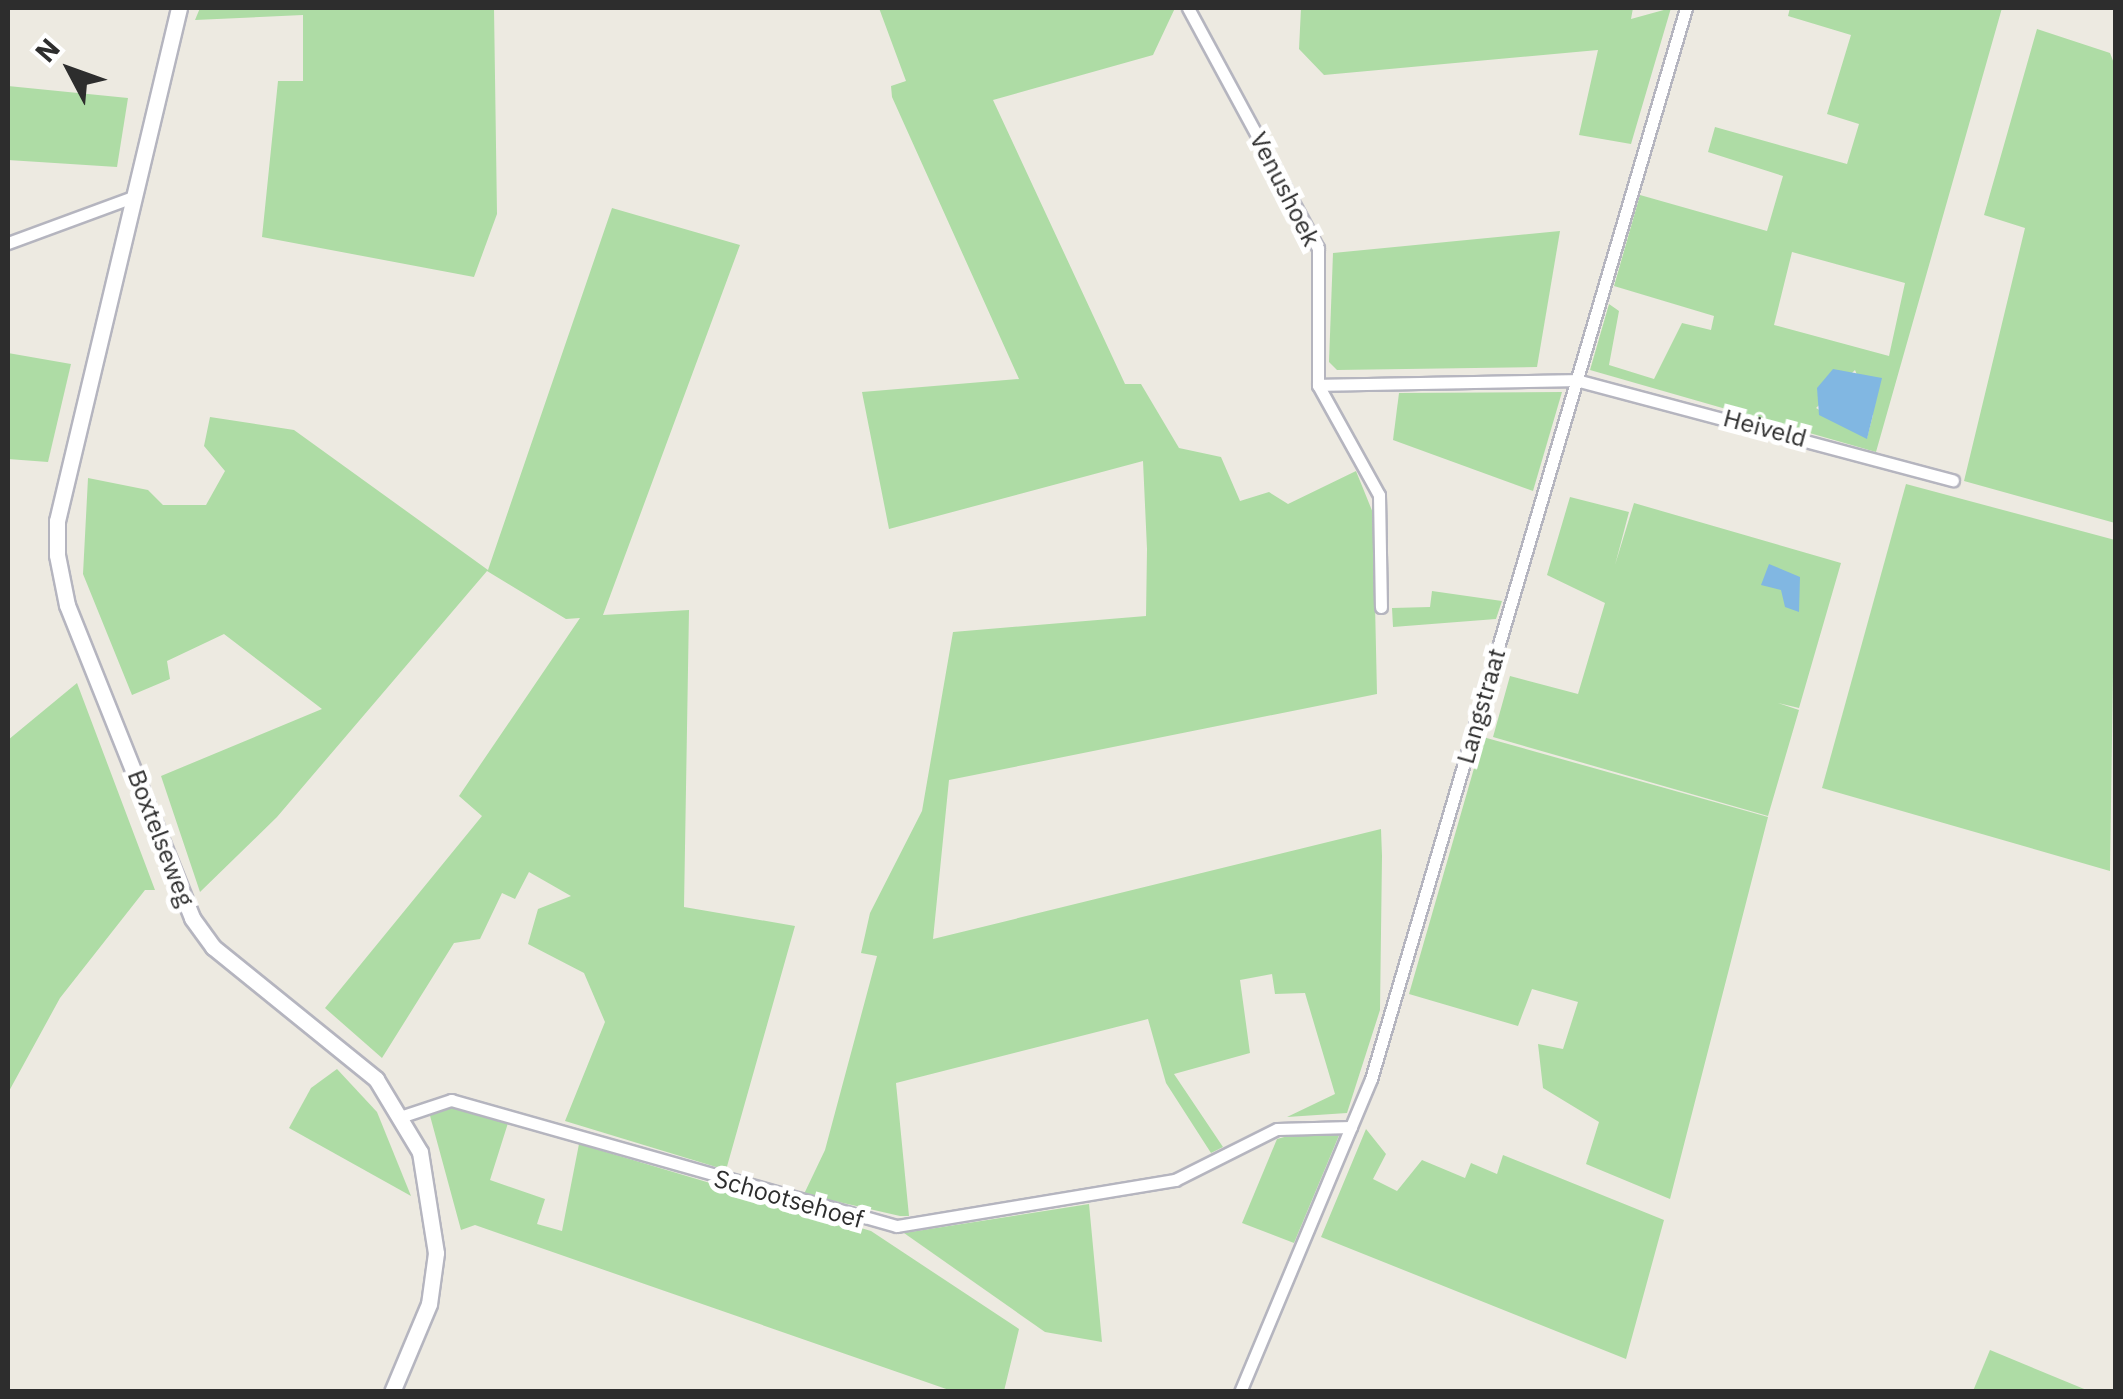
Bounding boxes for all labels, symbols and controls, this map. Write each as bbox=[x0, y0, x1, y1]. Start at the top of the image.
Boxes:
north arrow bbox=[20, 20, 120, 120]
text: N bbox=[26, 30, 68, 70]
street label: Venushoek bbox=[1244, 127, 1326, 251]
street label: Heiveld bbox=[1720, 403, 1810, 453]
street label: Langstraat bbox=[1450, 645, 1512, 767]
street label: Boxtelseweg bbox=[121, 766, 201, 910]
street label: Schootsehoef bbox=[711, 1163, 867, 1235]

